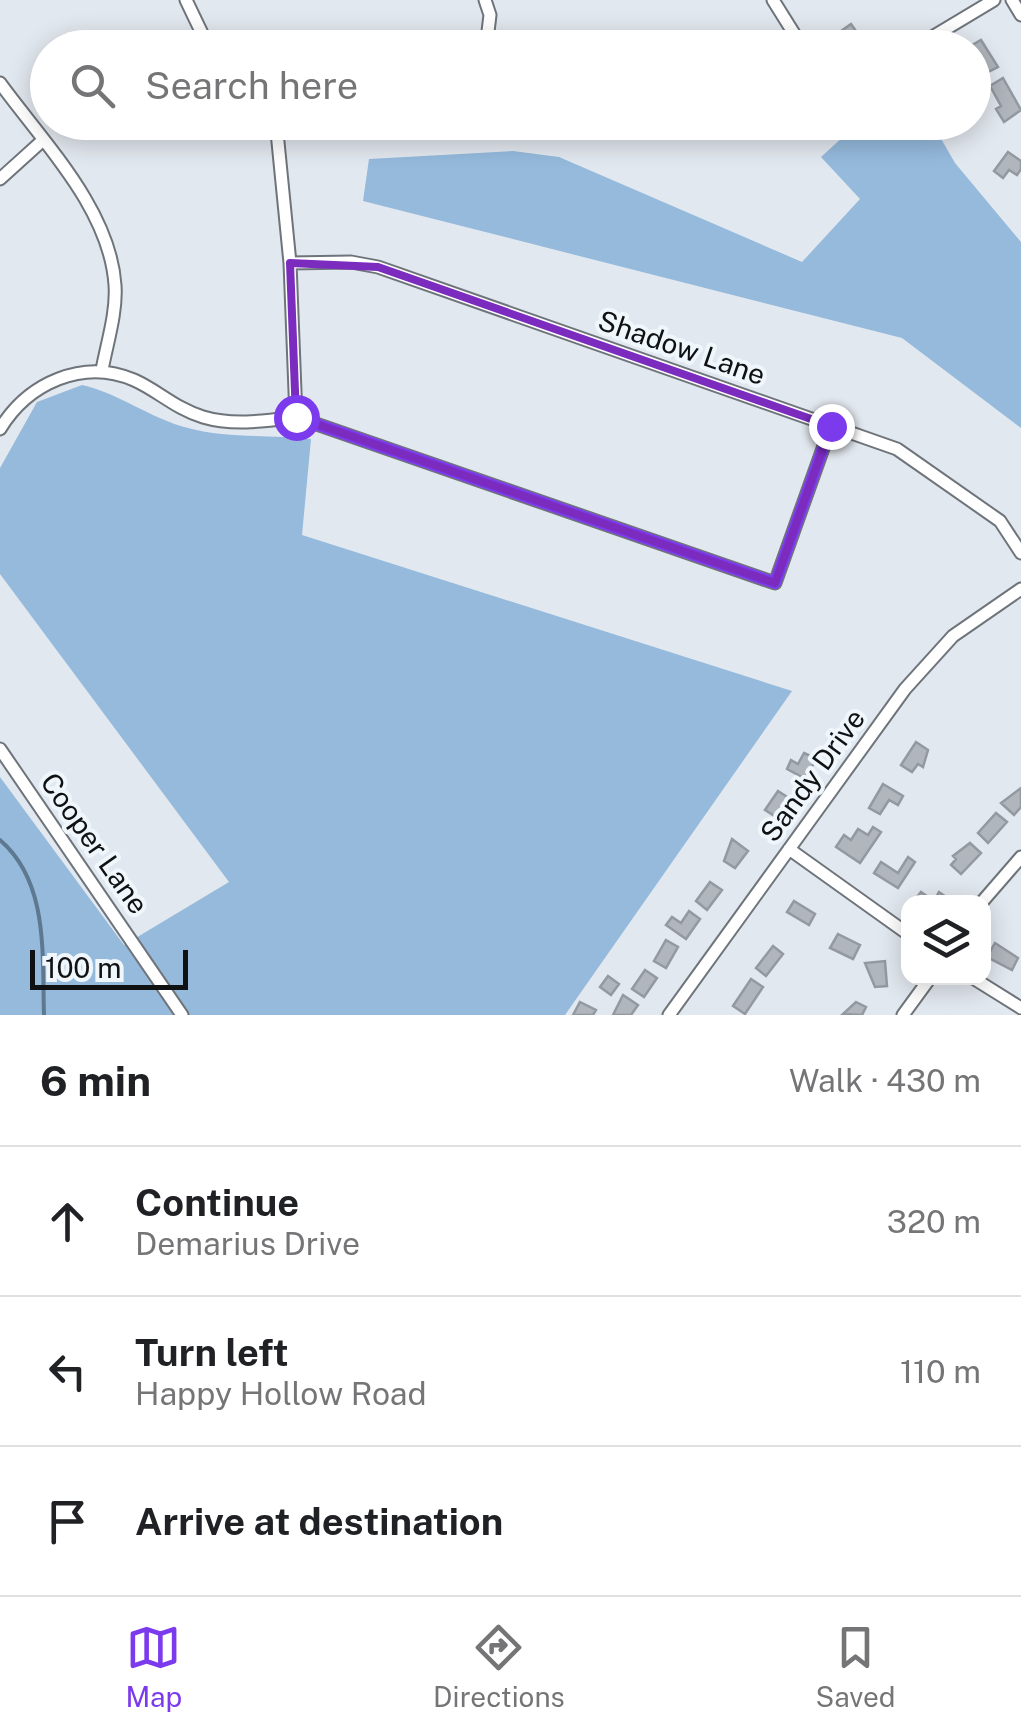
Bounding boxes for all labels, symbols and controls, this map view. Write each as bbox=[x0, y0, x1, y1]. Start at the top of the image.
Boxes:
search box bbox=[30, 30, 991, 140]
icon: search bbox=[65, 58, 120, 113]
text: Search here bbox=[145, 63, 358, 108]
street label: Shadow Lane bbox=[594, 303, 770, 391]
route start bbox=[274, 395, 320, 441]
route end bbox=[809, 404, 855, 450]
street label: Sandy Drive bbox=[753, 702, 871, 848]
street label: Cooper Lane bbox=[34, 766, 156, 920]
map controls bbox=[901, 895, 991, 985]
button: layers bbox=[901, 895, 991, 985]
scale bar bbox=[30, 945, 188, 990]
text: 100 m bbox=[45, 951, 122, 984]
text: 6 min bbox=[40, 1056, 151, 1105]
text: Walk · 430 m bbox=[789, 1062, 981, 1099]
text: Continue bbox=[135, 1180, 299, 1225]
icon: ahead bbox=[40, 1194, 95, 1249]
text: 320 m bbox=[887, 1203, 981, 1240]
text: Demarius Drive bbox=[135, 1225, 360, 1262]
text: Turn left bbox=[135, 1330, 289, 1375]
icon: left bbox=[40, 1344, 95, 1399]
text: 110 m bbox=[900, 1353, 981, 1390]
text: Happy Hollow Road bbox=[135, 1375, 427, 1412]
icon: arrive bbox=[40, 1494, 95, 1549]
text: Arrive at destination bbox=[135, 1499, 503, 1544]
tab: Map bbox=[125, 1620, 182, 1713]
tab: Directions bbox=[433, 1620, 565, 1713]
tab: Saved bbox=[815, 1620, 896, 1713]

